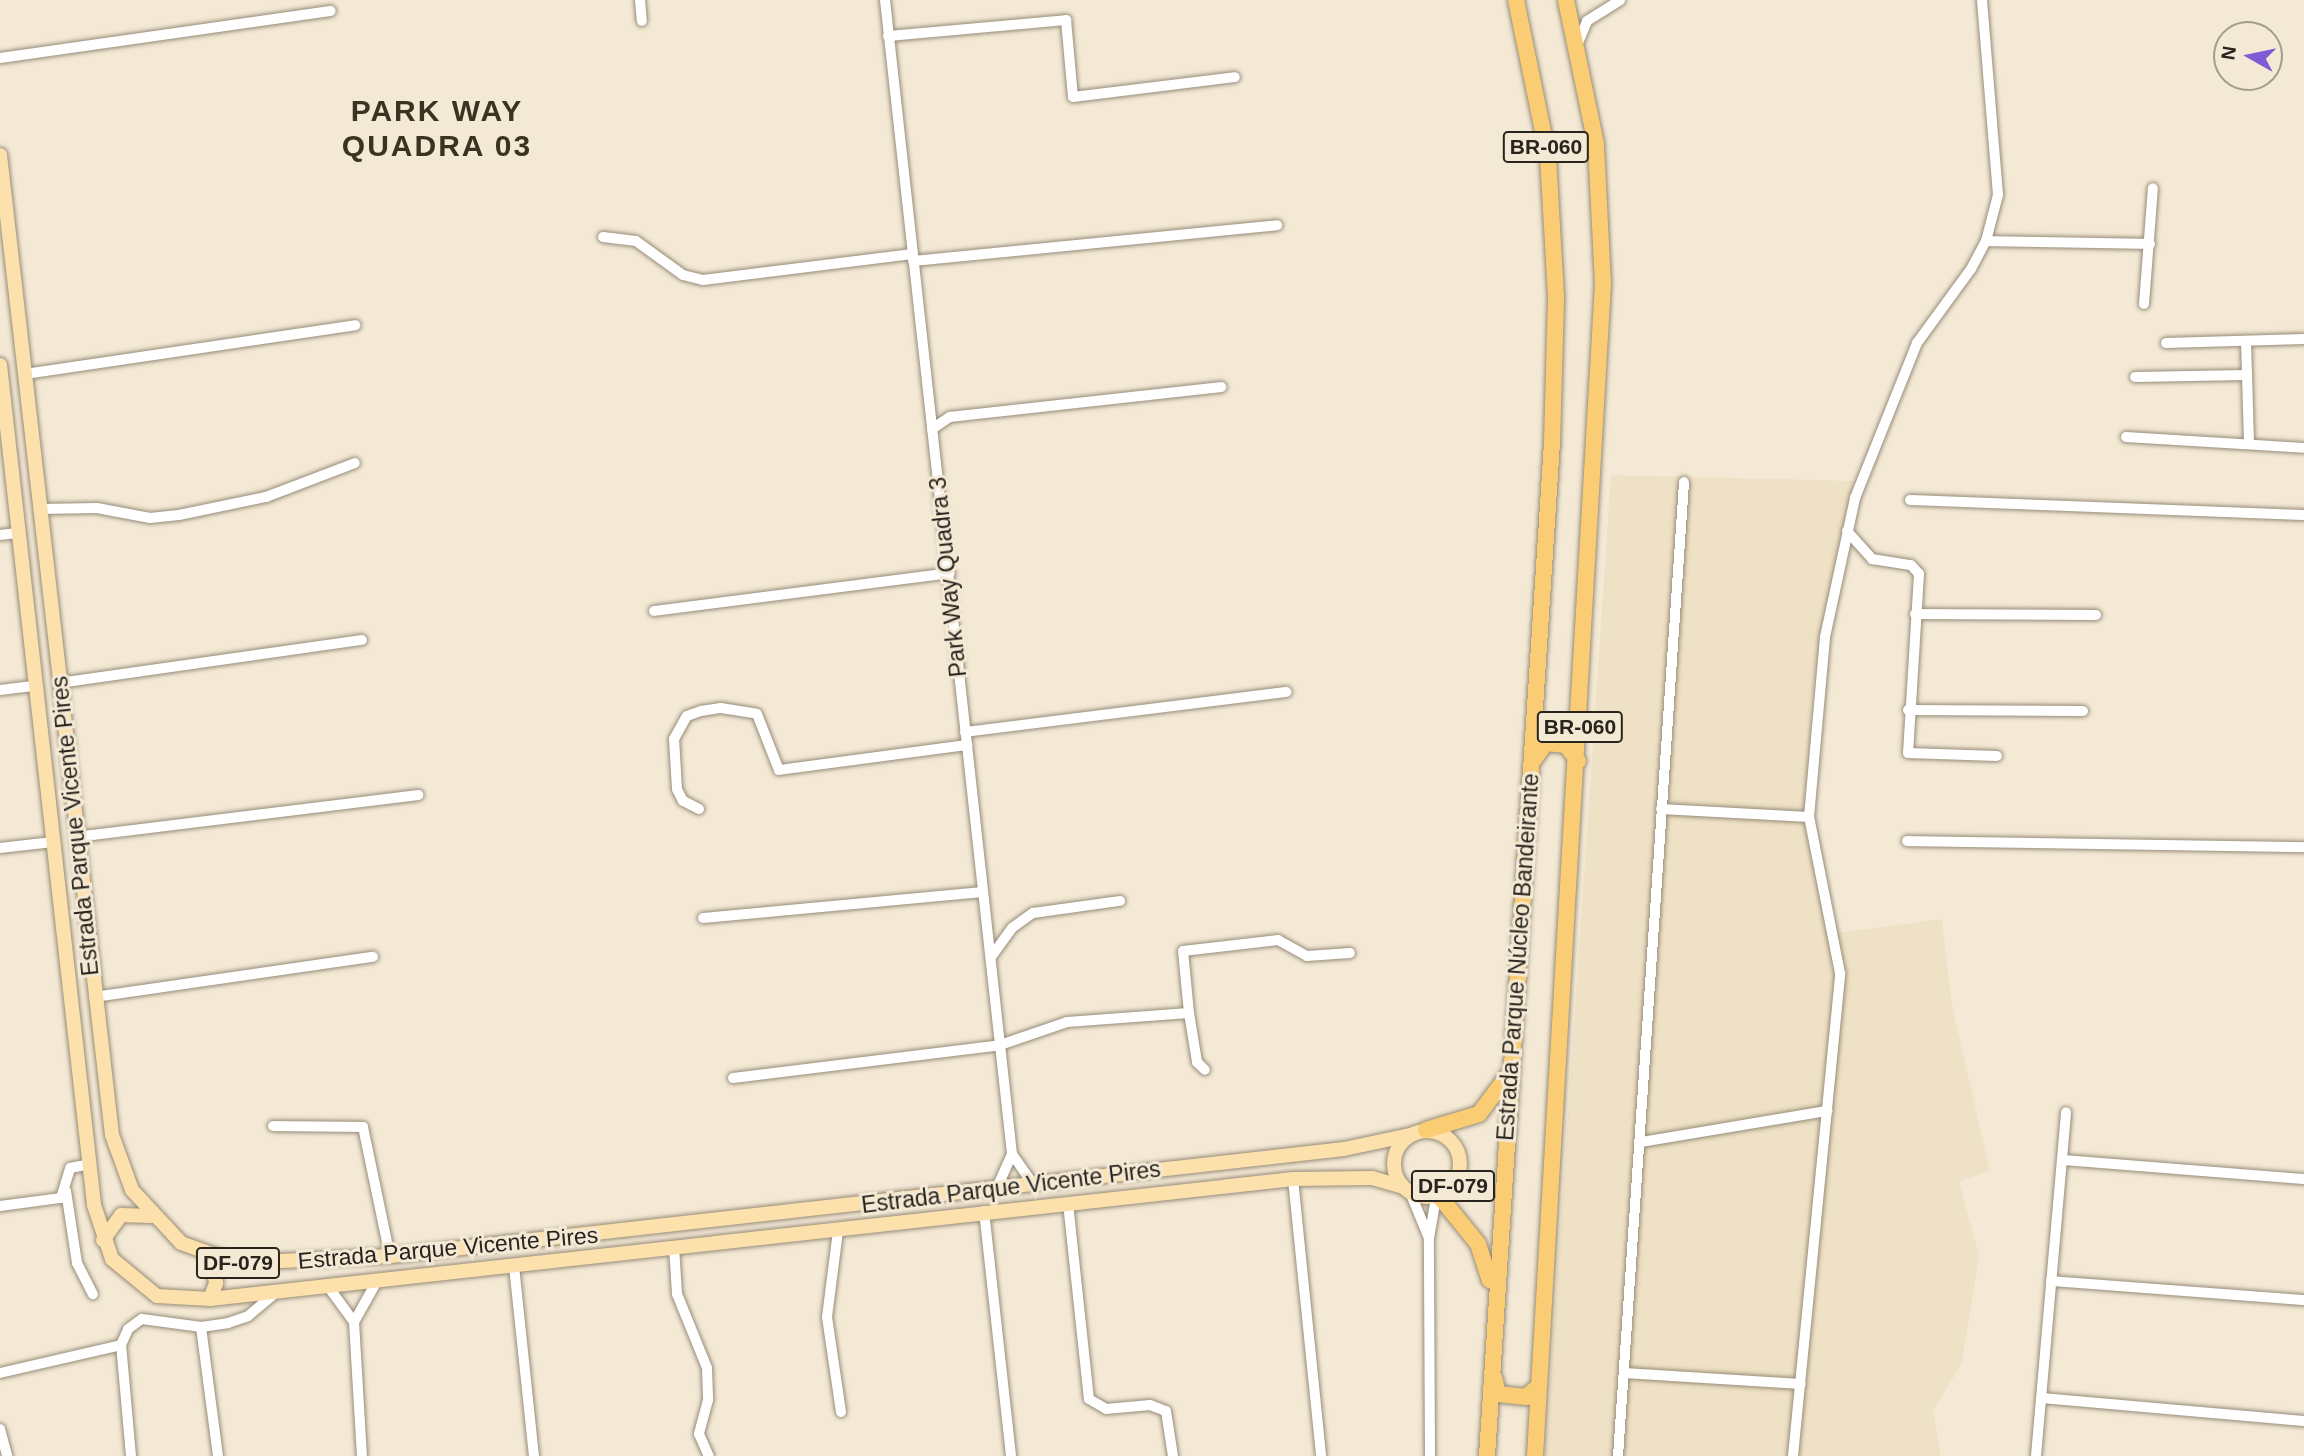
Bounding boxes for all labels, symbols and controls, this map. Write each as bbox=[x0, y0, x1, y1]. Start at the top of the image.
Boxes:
north arrow bbox=[2213, 21, 2283, 91]
text: N bbox=[2217, 45, 2240, 61]
district label: PARK WAY QUADRA 03 bbox=[342, 93, 532, 164]
road number: BR-060 bbox=[1502, 130, 1590, 164]
street label: Park Way Quadra 3 bbox=[924, 476, 972, 678]
street label: Estrada Parque Vicente Pires bbox=[46, 675, 104, 977]
road number: BR-060 bbox=[1536, 710, 1624, 744]
street label: Estrada Parque Núcleo Bandeirante bbox=[1491, 772, 1545, 1142]
street label: Estrada Parque Vicente Pires bbox=[860, 1155, 1162, 1219]
road number: DF-079 bbox=[1409, 1168, 1497, 1204]
street label: Estrada Parque Vicente Pires bbox=[297, 1221, 599, 1275]
road number: DF-079 bbox=[194, 1246, 282, 1280]

